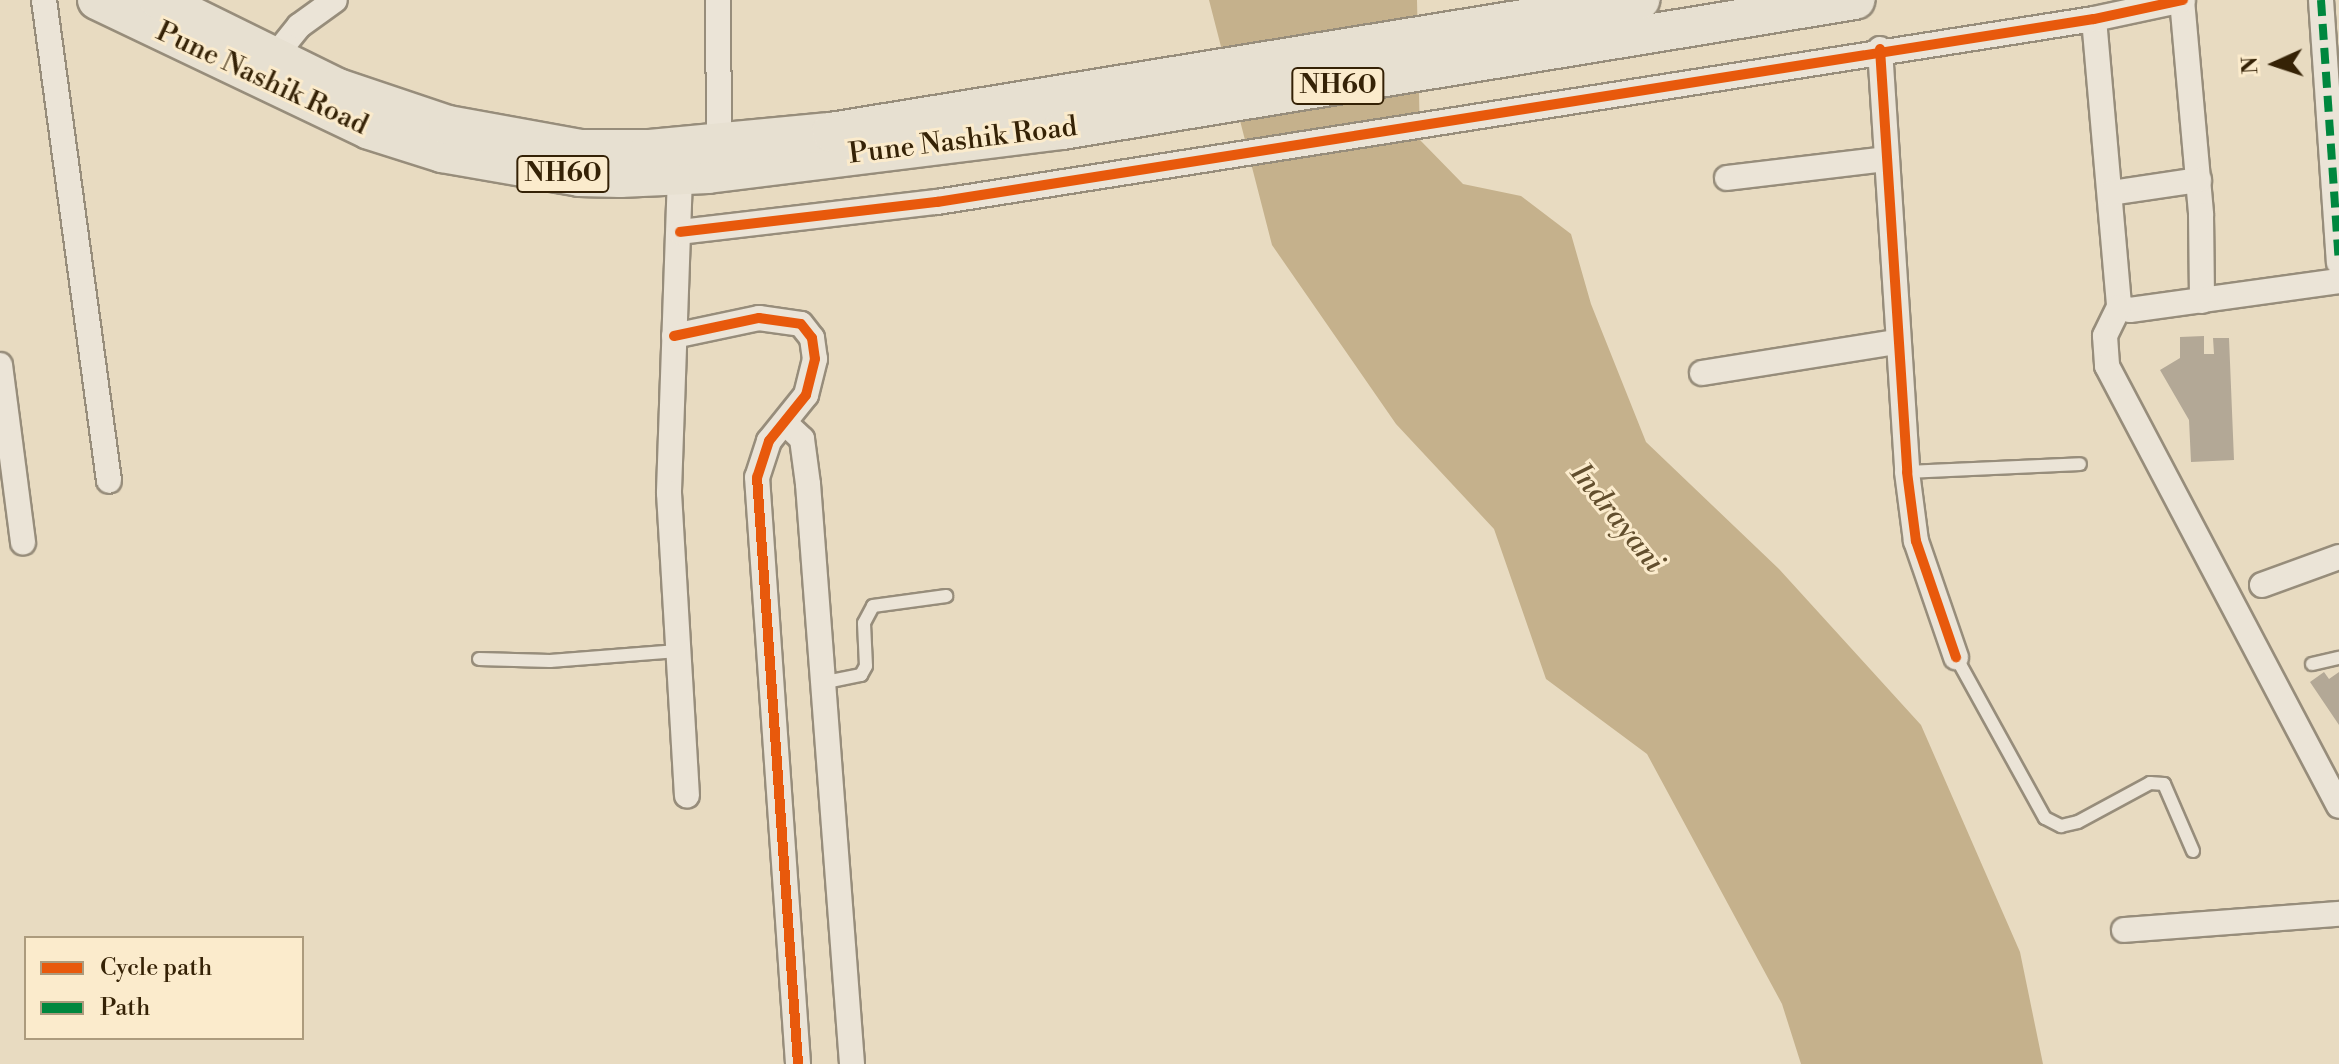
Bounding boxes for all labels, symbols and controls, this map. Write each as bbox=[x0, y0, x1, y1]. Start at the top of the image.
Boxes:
street label: Pune Nashik Road bbox=[151, 15, 373, 143]
north arrow bbox=[2235, 24, 2315, 104]
text: N bbox=[2237, 56, 2264, 75]
road number: NH60 bbox=[1290, 64, 1386, 108]
street label: Pune Nashik Road bbox=[847, 110, 1079, 172]
road number: NH60 bbox=[515, 152, 611, 196]
water label: Indrayani bbox=[1562, 456, 1672, 580]
legend bbox=[24, 936, 304, 1040]
text: Cycle path bbox=[100, 953, 212, 983]
text: Path bbox=[100, 993, 150, 1023]

